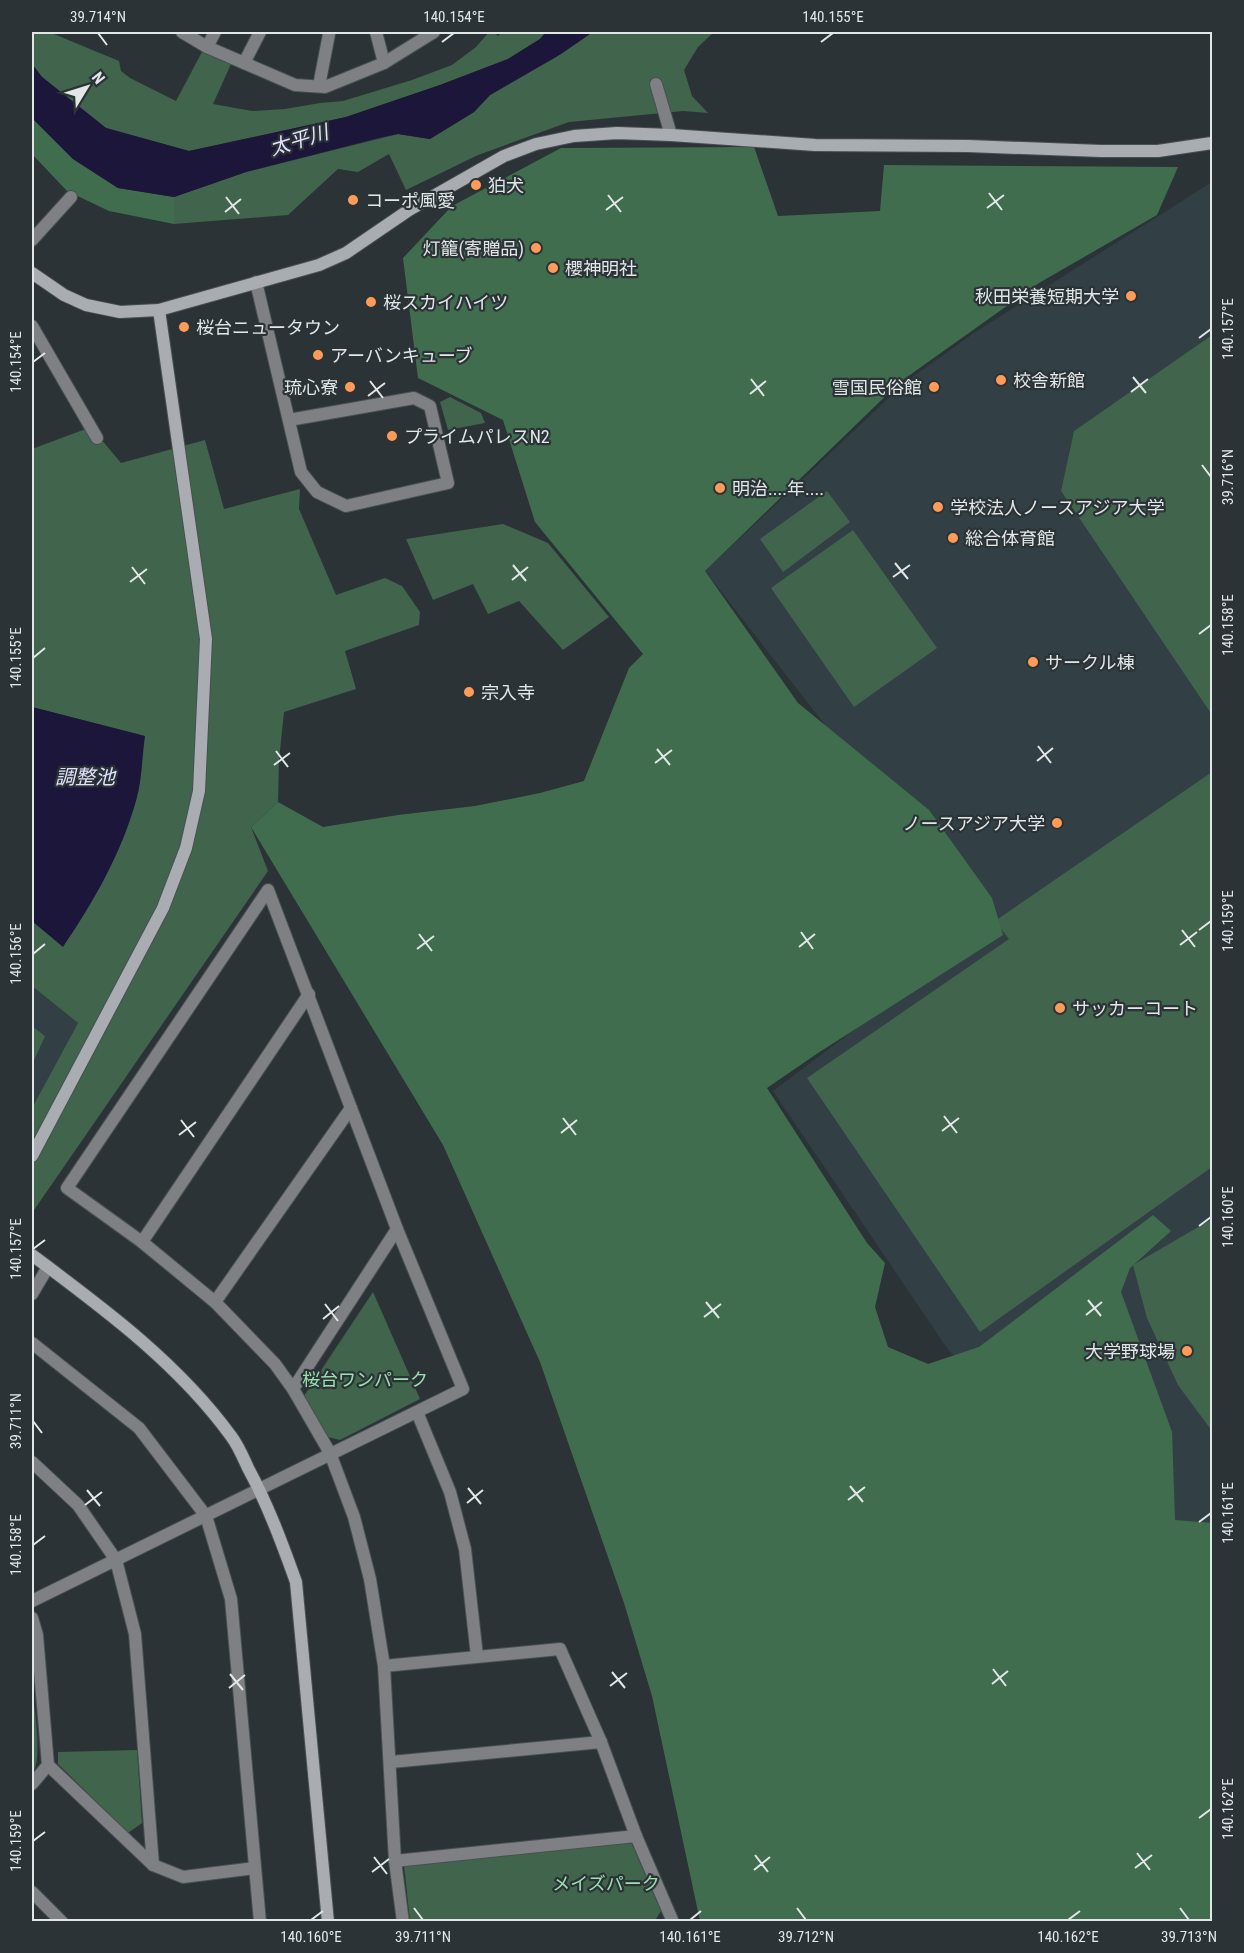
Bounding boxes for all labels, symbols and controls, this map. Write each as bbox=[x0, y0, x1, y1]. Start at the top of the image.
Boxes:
text: 39.714°N bbox=[70, 8, 126, 26]
text: 140.154°E bbox=[423, 8, 485, 26]
text: 140.155°E bbox=[802, 8, 864, 26]
north arrow bbox=[57, 57, 117, 117]
text: N bbox=[88, 68, 109, 88]
water label: 太平川 bbox=[267, 119, 333, 160]
place label: 狛犬 bbox=[488, 175, 524, 196]
marker: 狛犬 bbox=[469, 178, 483, 192]
place label: コーポ風愛 bbox=[365, 190, 455, 211]
marker: コーポ風愛 bbox=[346, 193, 360, 207]
place label: 灯籠(寄贈品) bbox=[423, 238, 524, 260]
marker: 灯籠(寄贈品) bbox=[529, 241, 543, 255]
place label: 櫻神明社 bbox=[565, 258, 637, 279]
marker: 櫻神明社 bbox=[546, 261, 560, 275]
place label: 秋田栄養短期大学 bbox=[975, 286, 1119, 307]
marker: 秋田栄養短期大学 bbox=[1124, 289, 1138, 303]
place label: 桜スカイハイツ bbox=[383, 292, 508, 313]
marker: 桜スカイハイツ bbox=[364, 295, 378, 309]
text: 140.157°E bbox=[1219, 298, 1237, 360]
place label: 桜台ニュータウン bbox=[196, 317, 340, 338]
marker: 桜台ニュータウン bbox=[177, 320, 191, 334]
text: 140.154°E bbox=[7, 331, 25, 393]
place label: アーバンキューブ bbox=[330, 345, 473, 366]
marker: アーバンキューブ bbox=[311, 348, 325, 362]
place label: 校舎新館 bbox=[1013, 370, 1085, 391]
marker: 校舎新館 bbox=[994, 373, 1008, 387]
place label: 琉心寮 bbox=[284, 377, 338, 398]
place label: 雪国民俗館 bbox=[832, 377, 922, 398]
marker: 琉心寮 bbox=[343, 380, 357, 394]
marker: 雪国民俗館 bbox=[927, 380, 941, 394]
place label: プライムパレスN2 bbox=[404, 426, 550, 447]
marker: プライムパレスN2 bbox=[385, 429, 399, 443]
text: 39.716°N bbox=[1219, 449, 1237, 505]
place label: 明治....年.... bbox=[732, 478, 824, 499]
marker: 明治....年.... bbox=[713, 481, 727, 495]
place label: 学校法人ノースアジア大学 bbox=[950, 497, 1164, 518]
marker: 学校法人ノースアジア大学 bbox=[931, 500, 945, 514]
place label: 総合体育館 bbox=[965, 528, 1055, 549]
marker: 総合体育館 bbox=[946, 531, 960, 545]
text: 140.158°E bbox=[1219, 594, 1237, 656]
text: 140.155°E bbox=[7, 627, 25, 689]
place label: サークル棟 bbox=[1045, 652, 1134, 673]
marker: サークル棟 bbox=[1026, 655, 1040, 669]
place label: 宗入寺 bbox=[481, 682, 535, 703]
marker: 宗入寺 bbox=[462, 685, 476, 699]
water label: 調整池 bbox=[55, 765, 117, 789]
place label: ノースアジア大学 bbox=[903, 813, 1045, 834]
marker: ノースアジア大学 bbox=[1050, 816, 1064, 830]
text: 140.159°E bbox=[1219, 890, 1237, 952]
text: 140.156°E bbox=[7, 923, 25, 985]
place label: サッカーコート bbox=[1072, 998, 1198, 1019]
marker: サッカーコート bbox=[1053, 1001, 1067, 1015]
text: 140.160°E bbox=[1219, 1186, 1237, 1248]
text: 140.157°E bbox=[7, 1218, 25, 1280]
place label: 大学野球場 bbox=[1085, 1341, 1175, 1362]
marker: 大学野球場 bbox=[1180, 1344, 1194, 1358]
park label: 桜台ワンパーク bbox=[302, 1369, 428, 1390]
text: 39.711°N bbox=[7, 1393, 25, 1449]
text: 140.161°E bbox=[1219, 1482, 1237, 1544]
text: 140.158°E bbox=[7, 1514, 25, 1576]
text: 140.162°E bbox=[1219, 1778, 1237, 1840]
text: 140.159°E bbox=[7, 1810, 25, 1872]
park label: メイズパーク bbox=[552, 1873, 660, 1894]
text: 140.160°E bbox=[280, 1928, 342, 1946]
text: 39.711°N bbox=[395, 1928, 451, 1946]
text: 140.161°E bbox=[659, 1928, 721, 1946]
text: 39.712°N bbox=[778, 1928, 834, 1946]
text: 140.162°E bbox=[1037, 1928, 1099, 1946]
text: 39.713°N bbox=[1161, 1928, 1217, 1946]

